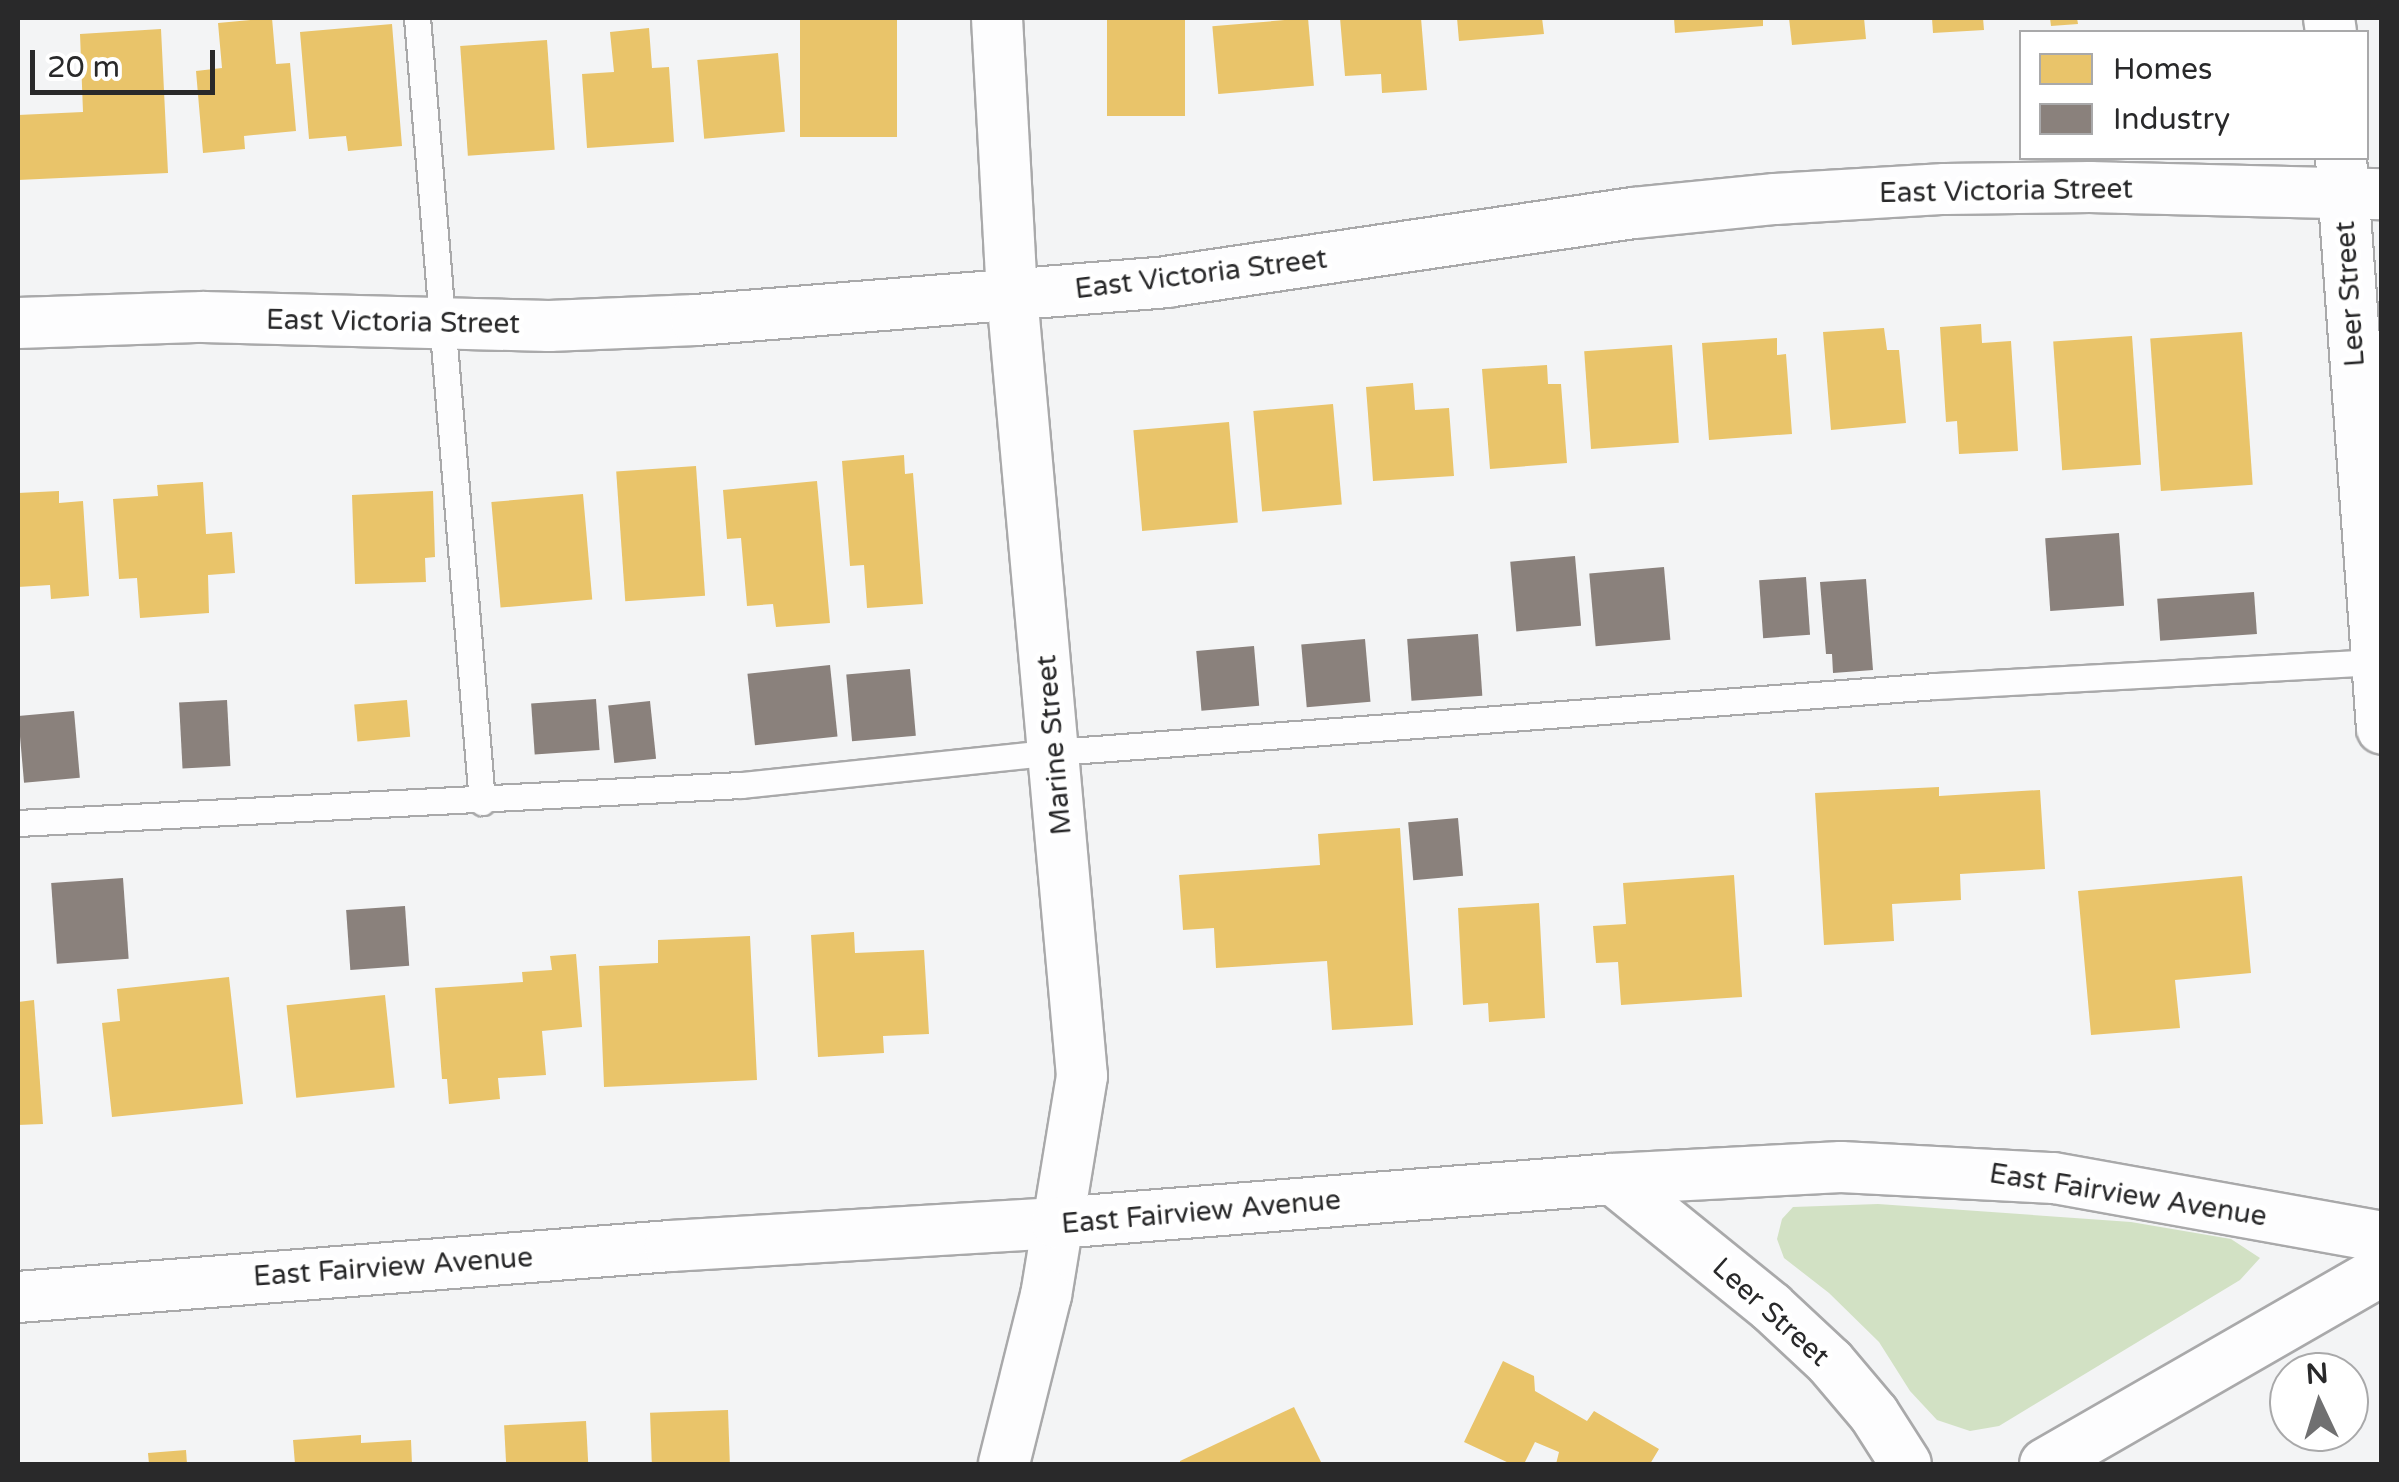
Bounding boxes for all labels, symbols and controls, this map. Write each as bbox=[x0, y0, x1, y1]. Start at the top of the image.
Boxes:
scale bar bbox=[35, 30, 220, 92]
legend bbox=[2019, 30, 2369, 160]
text: 20 m bbox=[47, 49, 120, 86]
text: Homes bbox=[2113, 51, 2212, 88]
text: Industry bbox=[2113, 101, 2230, 138]
street label: East Victoria Street bbox=[1879, 172, 2133, 210]
street label: Leer Street bbox=[2328, 220, 2372, 368]
street label: East Victoria Street bbox=[1073, 242, 1329, 306]
street label: East Victoria Street bbox=[266, 303, 520, 341]
street label: Marine Street bbox=[1029, 654, 1079, 836]
street label: East Fairview Avenue bbox=[1987, 1156, 2269, 1234]
street label: East Fairview Avenue bbox=[1060, 1183, 1342, 1241]
street label: East Fairview Avenue bbox=[252, 1240, 534, 1294]
street label: Leer Street bbox=[1706, 1251, 1836, 1373]
north arrow bbox=[2269, 1352, 2369, 1452]
text: N bbox=[2305, 1356, 2329, 1392]

